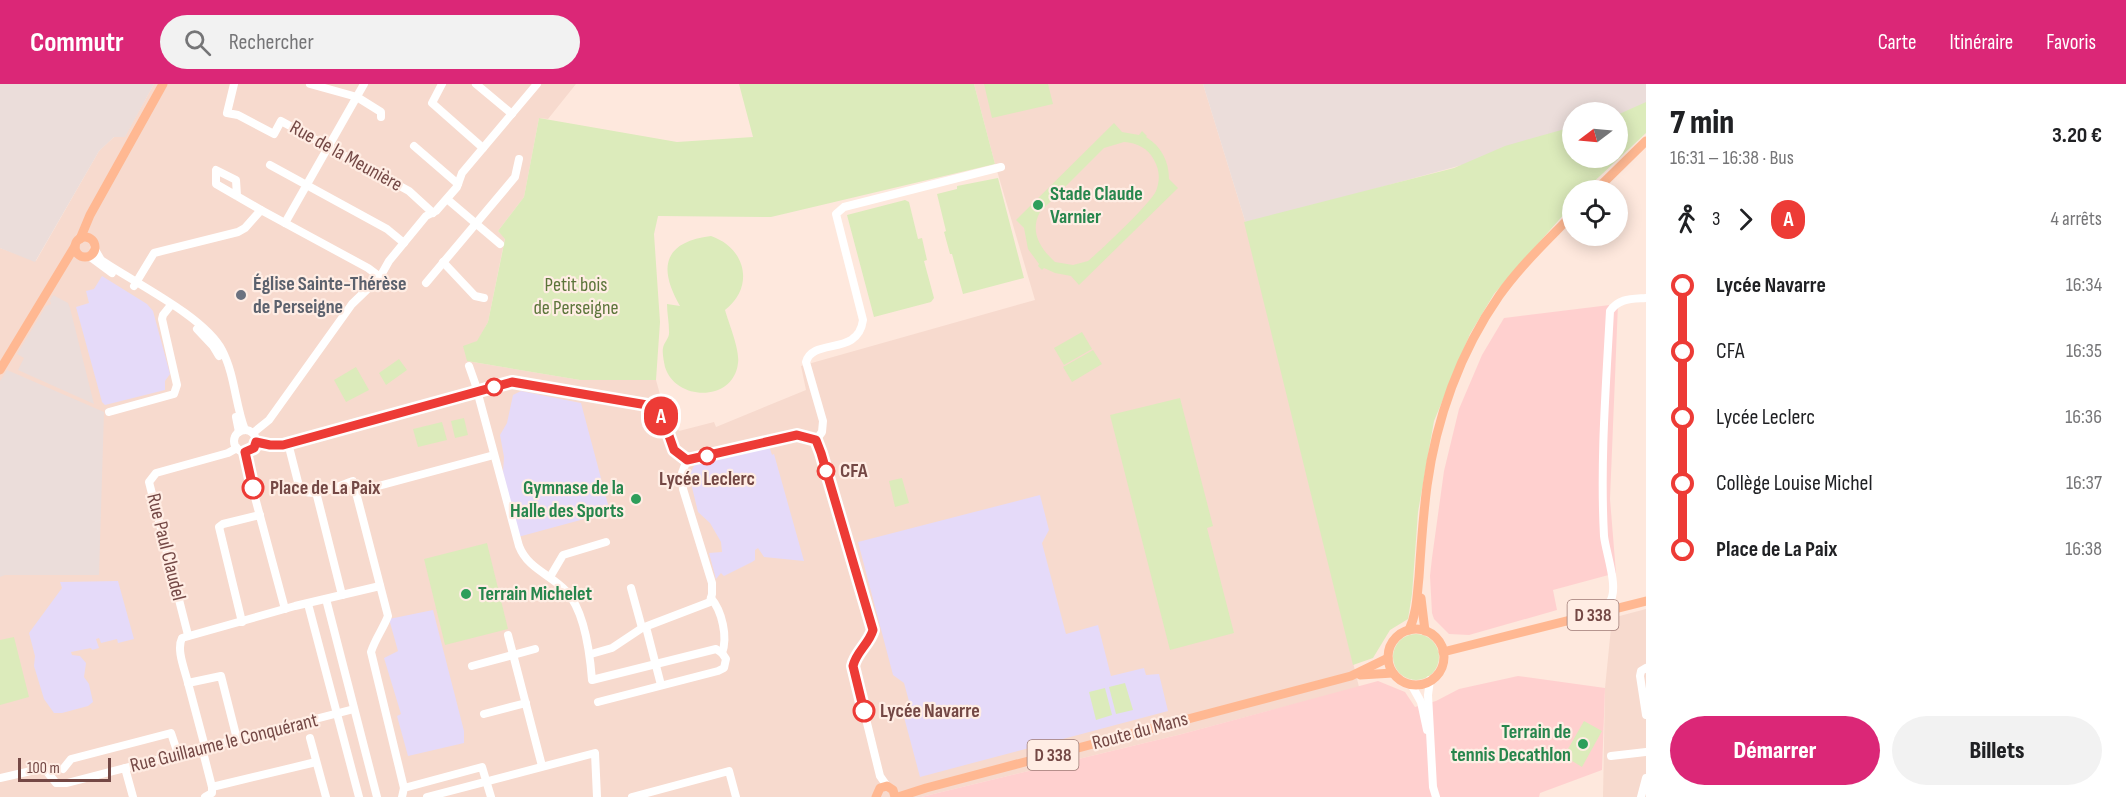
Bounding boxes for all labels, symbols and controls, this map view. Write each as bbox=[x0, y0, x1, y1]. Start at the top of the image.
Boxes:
search box bbox=[160, 15, 580, 69]
text: Commutr bbox=[30, 26, 124, 59]
icon: search bbox=[181, 26, 214, 59]
text: Rechercher bbox=[229, 29, 314, 56]
text: Carte bbox=[1878, 30, 1917, 55]
text: Itinéraire bbox=[1950, 30, 2013, 55]
text: Favoris bbox=[2046, 30, 2096, 55]
north arrow bbox=[1562, 102, 1628, 168]
map controls bbox=[1562, 102, 1628, 246]
text: 7 min bbox=[1670, 103, 1734, 143]
street label: Rue de la Meunière bbox=[285, 115, 407, 197]
text: 3.20 € bbox=[2052, 122, 2102, 149]
text: 16:31 – 16:38 · Bus bbox=[1670, 146, 1794, 170]
button: locate bbox=[1562, 180, 1628, 246]
place label: Stade Claude Varnier bbox=[1050, 182, 1143, 229]
marker: Stade Claude Varnier bbox=[1031, 198, 1045, 212]
icon: walk bbox=[1670, 203, 1703, 236]
icon: forward bbox=[1729, 203, 1762, 236]
text: 3 bbox=[1712, 207, 1720, 231]
text: A bbox=[1783, 207, 1793, 232]
text: 4 arrêts bbox=[2050, 207, 2102, 231]
place label: Église Sainte-Thérèse de Perseigne bbox=[253, 272, 407, 319]
text: Lycée Navarre bbox=[1716, 272, 1826, 299]
park label: Petit bois de Perseigne bbox=[534, 273, 619, 320]
text: 16:34 bbox=[2066, 273, 2102, 297]
marker: Église Sainte-Thérèse de Perseigne bbox=[234, 288, 248, 302]
text: CFA bbox=[1716, 338, 1744, 365]
text: 16:35 bbox=[2066, 339, 2102, 363]
unlabelled marker bbox=[485, 378, 503, 396]
line badge: A bbox=[642, 396, 680, 436]
text: A bbox=[656, 404, 666, 429]
text: Lycée Leclerc bbox=[1716, 404, 1815, 431]
text: 16:36 bbox=[2065, 405, 2102, 429]
marker: Lycée Leclerc bbox=[698, 447, 716, 465]
place label: CFA bbox=[840, 459, 868, 483]
marker: CFA bbox=[817, 462, 835, 480]
place label: Lycée Leclerc bbox=[659, 467, 755, 491]
text: Collège Louise Michel bbox=[1716, 470, 1873, 497]
text: 16:37 bbox=[2066, 471, 2102, 495]
place label: Place de La Paix bbox=[270, 476, 381, 500]
place label: Gymnase de la Halle des Sports bbox=[510, 476, 624, 523]
marker: Place de La Paix bbox=[242, 477, 264, 499]
street label: Rue Paul Claudel bbox=[141, 491, 191, 603]
marker: Gymnase de la Halle des Sports bbox=[629, 492, 643, 506]
text: Place de La Paix bbox=[1716, 536, 1837, 563]
text: 16:38 bbox=[2065, 537, 2102, 561]
place label: Terrain Michelet bbox=[478, 582, 593, 606]
marker: Terrain Michelet bbox=[459, 587, 473, 601]
road number: D 338 bbox=[1568, 600, 1618, 630]
place label: Lycée Navarre bbox=[880, 699, 980, 723]
marker: Lycée Navarre bbox=[853, 700, 875, 722]
street label: Route du Mans bbox=[1090, 707, 1190, 755]
street label: Rue Guillaume le Conquérant bbox=[128, 708, 320, 778]
button: Démarrer bbox=[1670, 716, 1880, 785]
button: Billets bbox=[1892, 716, 2102, 785]
place label: Terrain de tennis Decathlon bbox=[1451, 720, 1571, 767]
marker: Terrain de tennis Decathlon bbox=[1576, 737, 1590, 751]
road number: D 338 bbox=[1028, 740, 1078, 770]
scale bar bbox=[18, 755, 111, 782]
text: 100 m bbox=[27, 759, 60, 778]

